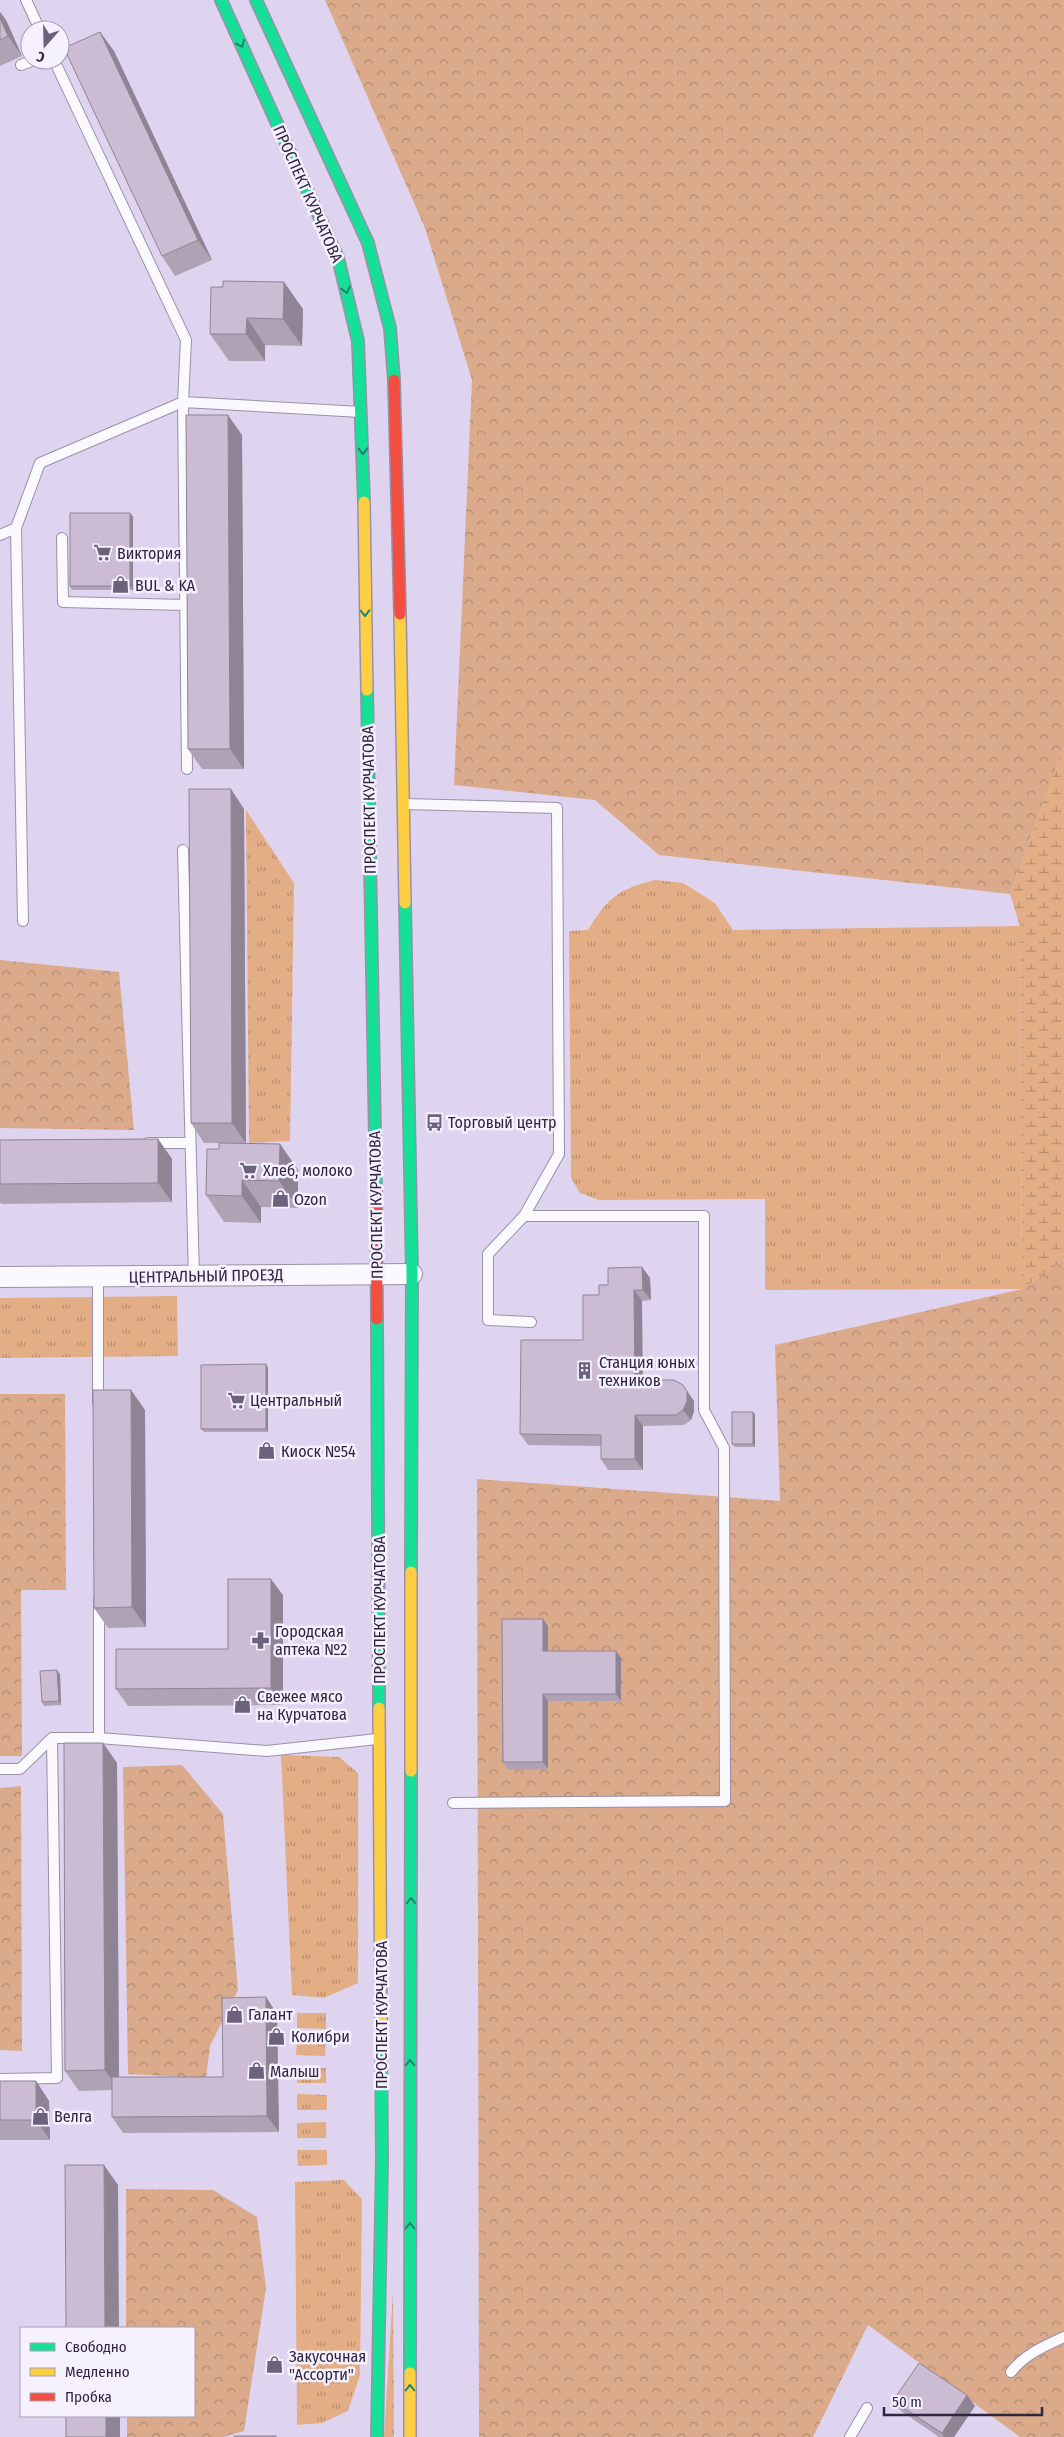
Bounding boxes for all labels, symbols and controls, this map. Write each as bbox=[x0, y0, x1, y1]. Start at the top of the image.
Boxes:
north arrow bbox=[20, 20, 70, 70]
one-way arrow bbox=[235, 39, 245, 48]
text: С bbox=[34, 47, 47, 66]
street label: ПРОСПЕКТ КУРЧАТОВА bbox=[269, 122, 347, 266]
one-way arrow bbox=[340, 285, 351, 294]
one-way arrow bbox=[357, 447, 368, 455]
supermarket icon: Виктория bbox=[93, 543, 113, 563]
place label: Виктория bbox=[117, 544, 181, 563]
shop icon: BUL & KA bbox=[111, 575, 131, 595]
place label: BUL & KA bbox=[135, 576, 196, 595]
one-way arrow bbox=[360, 610, 371, 618]
street label: ПРОСПЕКТ КУРЧАТОВА bbox=[358, 725, 380, 874]
bus stop icon: Торговый центр bbox=[424, 1112, 444, 1132]
place label: Торговый центр bbox=[448, 1113, 556, 1132]
street label: ПРОСПЕКТ КУРЧАТОВА bbox=[365, 1130, 387, 1279]
supermarket icon: Хлеб, молоко bbox=[239, 1160, 259, 1180]
place label: Хлеб, молоко bbox=[263, 1161, 353, 1180]
shop icon: Ozon bbox=[270, 1189, 290, 1209]
place label: Ozon bbox=[294, 1190, 327, 1209]
street label: ЦЕНТРАЛЬНЫЙ ПРОЕЗД bbox=[129, 1265, 284, 1287]
place label: Станция юных техников bbox=[599, 1353, 695, 1390]
building icon: Станция юных техников bbox=[575, 1361, 595, 1381]
supermarket icon: Центральный bbox=[226, 1390, 246, 1410]
place label: Центральный bbox=[250, 1391, 342, 1410]
shop icon: Киоск №54 bbox=[257, 1441, 277, 1461]
place label: Киоск №54 bbox=[281, 1442, 356, 1461]
street label: ПРОСПЕКТ КУРЧАТОВА bbox=[370, 1535, 389, 1684]
place label: Городская аптека №2 bbox=[275, 1622, 347, 1659]
pharmacy icon: Городская аптека №2 bbox=[251, 1630, 271, 1650]
place label: Свежее мясо на Курчатова bbox=[257, 1687, 347, 1724]
shop icon: Свежее мясо на Курчатова bbox=[233, 1695, 253, 1715]
one-way arrow bbox=[406, 1897, 416, 1904]
street label: ПРОСПЕКТ КУРЧАТОВА bbox=[372, 1940, 391, 2089]
shop icon: Галант bbox=[224, 2004, 244, 2024]
place label: Галант bbox=[248, 2005, 293, 2024]
shop icon: Колибри bbox=[267, 2026, 287, 2046]
place label: Колибри bbox=[291, 2027, 350, 2046]
one-way arrow bbox=[405, 2059, 415, 2067]
shop icon: Малыш bbox=[246, 2061, 266, 2081]
place label: Малыш bbox=[270, 2062, 320, 2081]
shop icon: Велга bbox=[30, 2106, 50, 2126]
place label: Велга bbox=[54, 2107, 92, 2126]
one-way arrow bbox=[405, 2222, 415, 2230]
legend bbox=[20, 2327, 195, 2417]
text: Свободно bbox=[65, 2338, 127, 2356]
place label: Закусочная "Ассорти" bbox=[289, 2347, 366, 2384]
shop icon: Закусочная "Ассорти" bbox=[265, 2355, 285, 2375]
text: Медленно bbox=[65, 2363, 130, 2381]
one-way arrow bbox=[405, 2384, 415, 2392]
scale bar bbox=[884, 2384, 1042, 2416]
text: Пробка bbox=[65, 2388, 112, 2406]
text: 50 m bbox=[892, 2393, 922, 2411]

